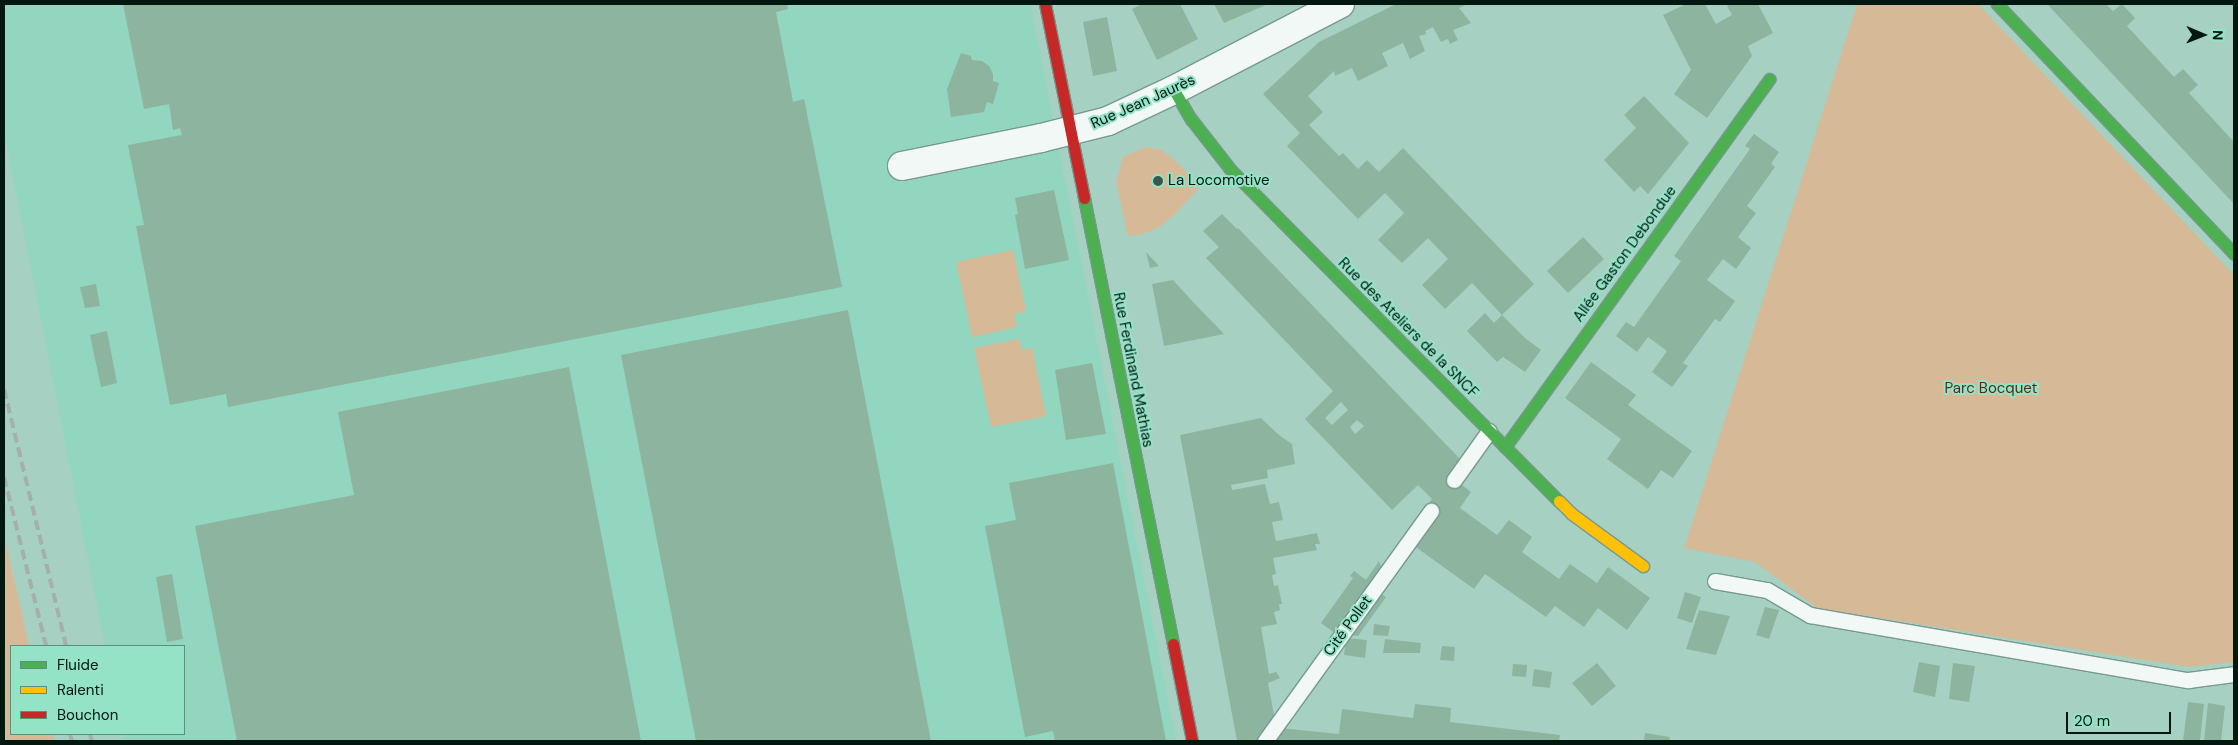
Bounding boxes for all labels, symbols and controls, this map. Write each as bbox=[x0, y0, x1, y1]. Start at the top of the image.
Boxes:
north arrow bbox=[2178, 10, 2228, 60]
text: N bbox=[2209, 30, 2227, 41]
street label: Rue Jean Jaurès bbox=[1088, 71, 1198, 133]
place label: La Locomotive bbox=[1168, 172, 1270, 190]
marker: La Locomotive bbox=[1152, 175, 1164, 187]
street label: Allée Gaston Debondue bbox=[1570, 182, 1680, 326]
street label: Rue des Ateliers de la SNCF bbox=[1334, 254, 1482, 402]
street label: Rue Ferdinand Mathias bbox=[1109, 291, 1157, 449]
park label: Parc Bocquet bbox=[1944, 380, 2038, 398]
street label: Cité Pollet bbox=[1320, 592, 1376, 660]
legend bbox=[10, 645, 185, 735]
text: Fluide bbox=[57, 655, 99, 675]
text: Ralenti bbox=[57, 680, 104, 700]
scale bar bbox=[2068, 702, 2173, 734]
text: Bouchon bbox=[57, 705, 118, 725]
text: 20 m bbox=[2074, 711, 2110, 731]

